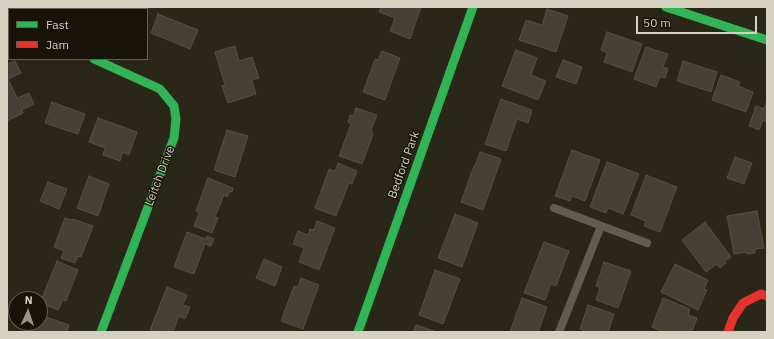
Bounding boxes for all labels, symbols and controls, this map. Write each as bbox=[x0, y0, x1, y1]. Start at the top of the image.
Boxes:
legend bbox=[8, 8, 148, 60]
scale bar bbox=[638, 8, 759, 34]
text: 50 m bbox=[643, 15, 671, 30]
text: Fast bbox=[46, 17, 69, 32]
text: Jam bbox=[46, 37, 69, 52]
street label: Bedford Park bbox=[385, 129, 423, 201]
street label: Leitch Drive bbox=[142, 144, 178, 208]
north arrow bbox=[8, 291, 48, 331]
text: N bbox=[24, 293, 33, 307]

